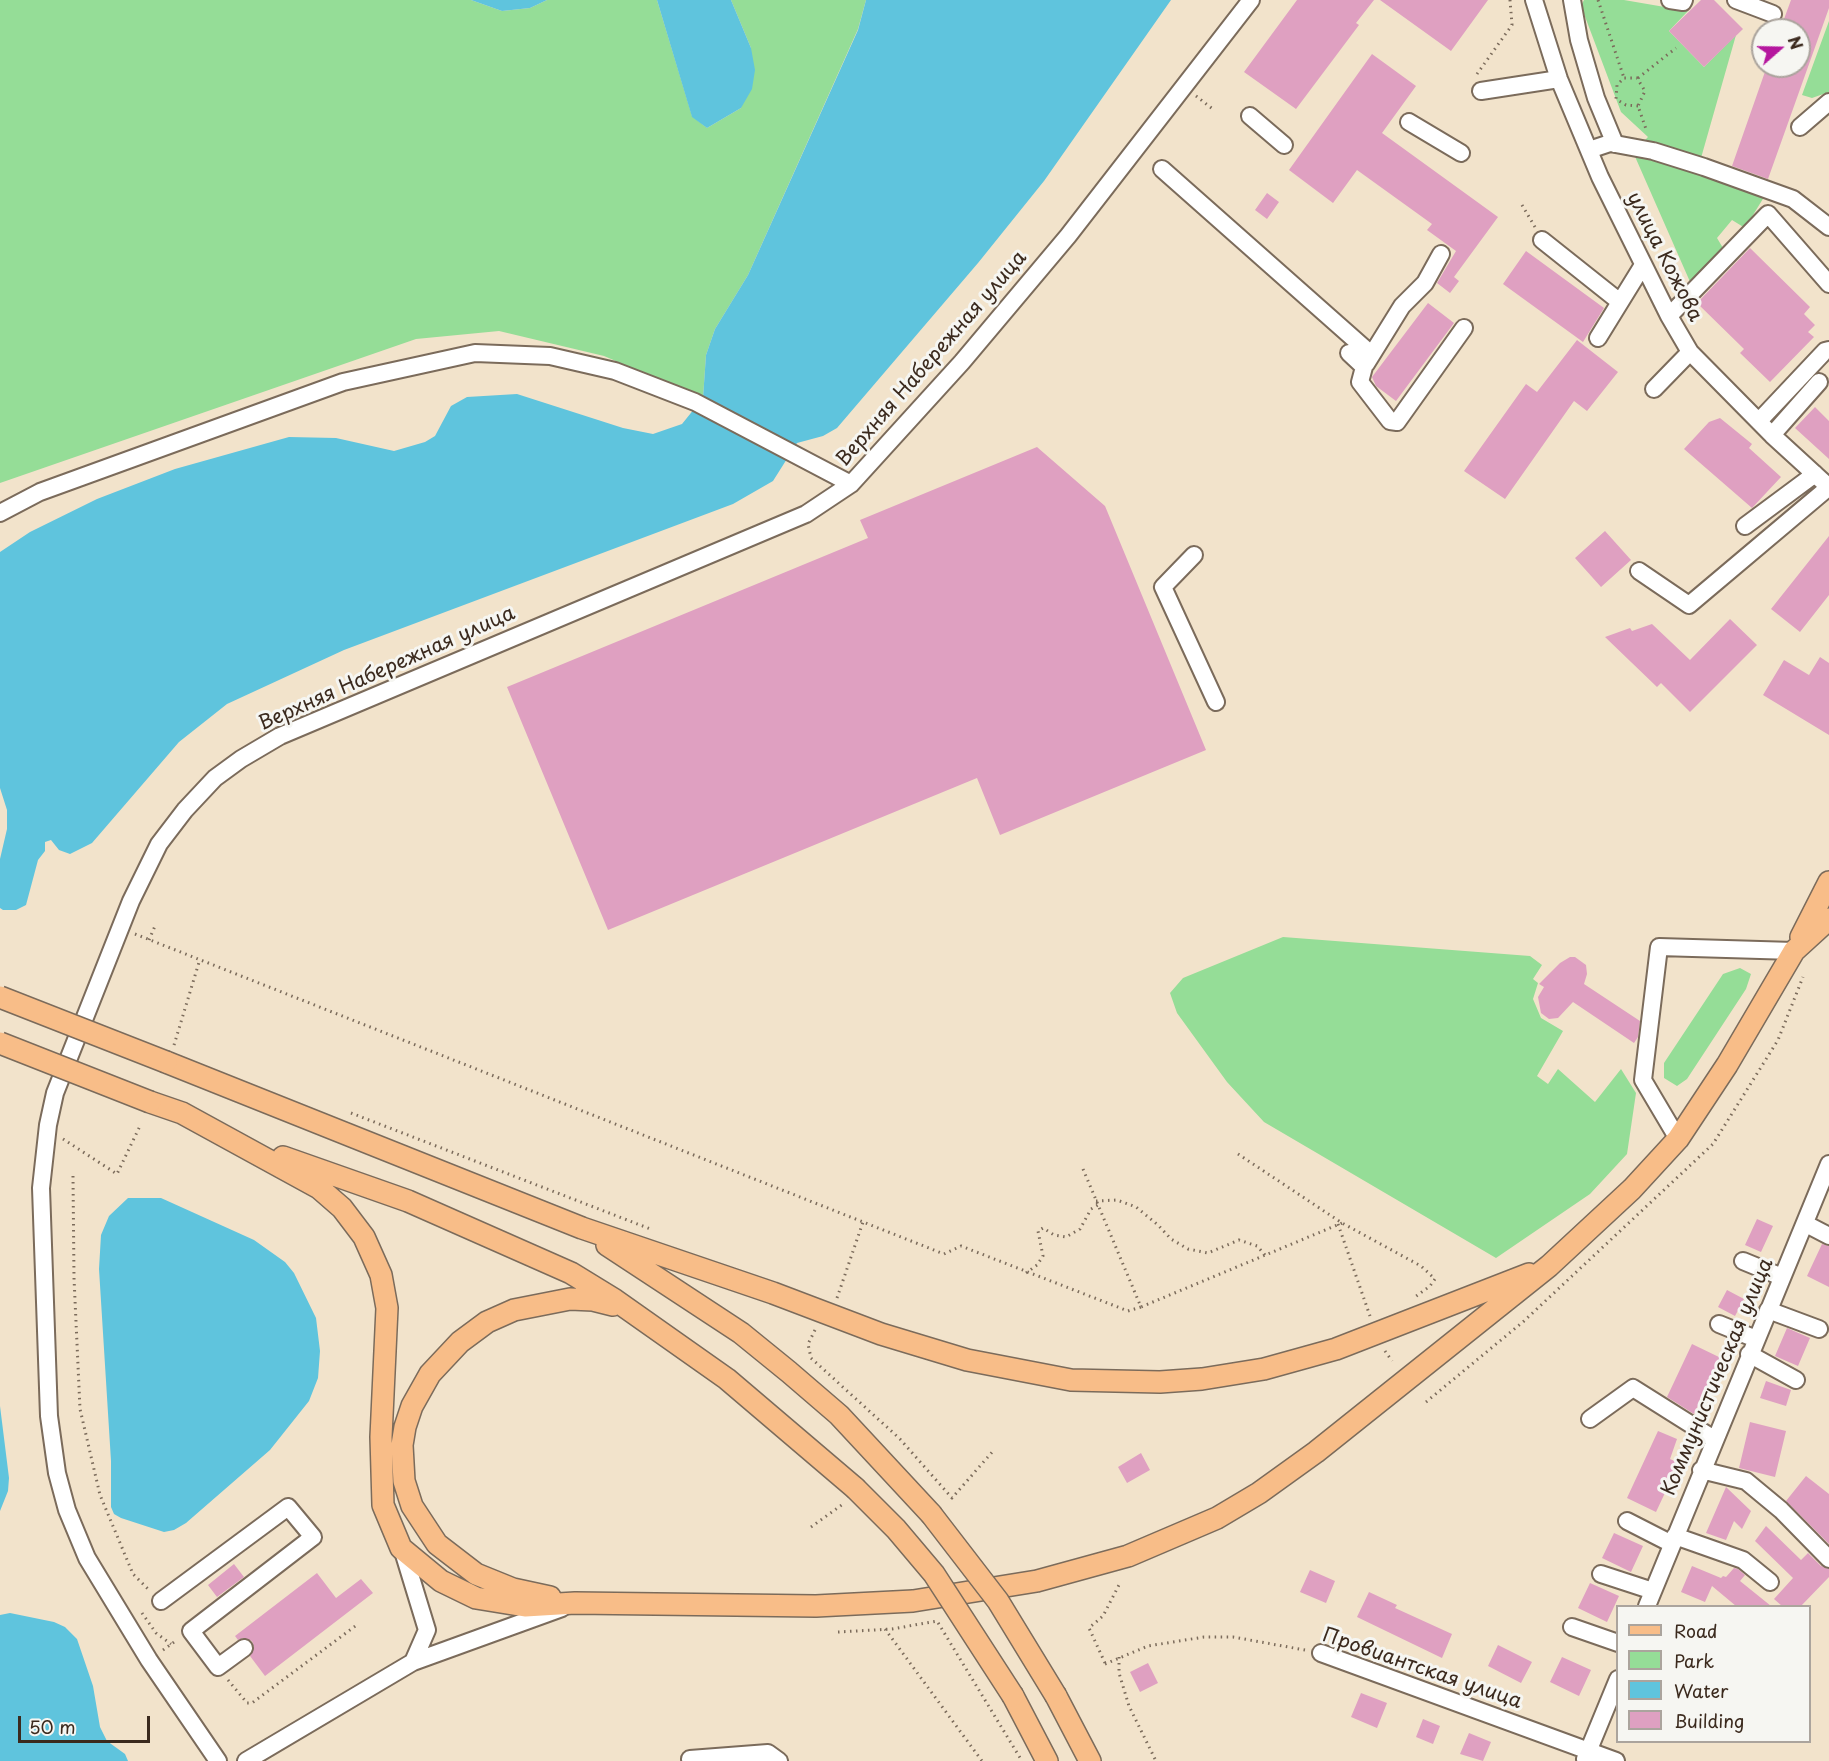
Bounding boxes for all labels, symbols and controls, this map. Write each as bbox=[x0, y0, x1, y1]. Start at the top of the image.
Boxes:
north arrow bbox=[1751, 18, 1811, 78]
text: N bbox=[1783, 32, 1809, 53]
street label: улица Кожова bbox=[1621, 188, 1707, 326]
street label: Верхняя Набережная улица bbox=[832, 246, 1032, 472]
street label: Верхняя Набережная улица bbox=[255, 602, 519, 736]
street label: Коммунистическая улица bbox=[1657, 1255, 1779, 1499]
legend bbox=[1616, 1605, 1811, 1743]
text: Road bbox=[1674, 1617, 1718, 1644]
street label: Провиантская улица bbox=[1319, 1624, 1525, 1714]
text: Park bbox=[1674, 1647, 1714, 1674]
text: Water bbox=[1674, 1677, 1728, 1704]
scale bar bbox=[21, 1704, 153, 1742]
text: Building bbox=[1674, 1707, 1744, 1734]
text: 50 m bbox=[29, 1713, 76, 1740]

